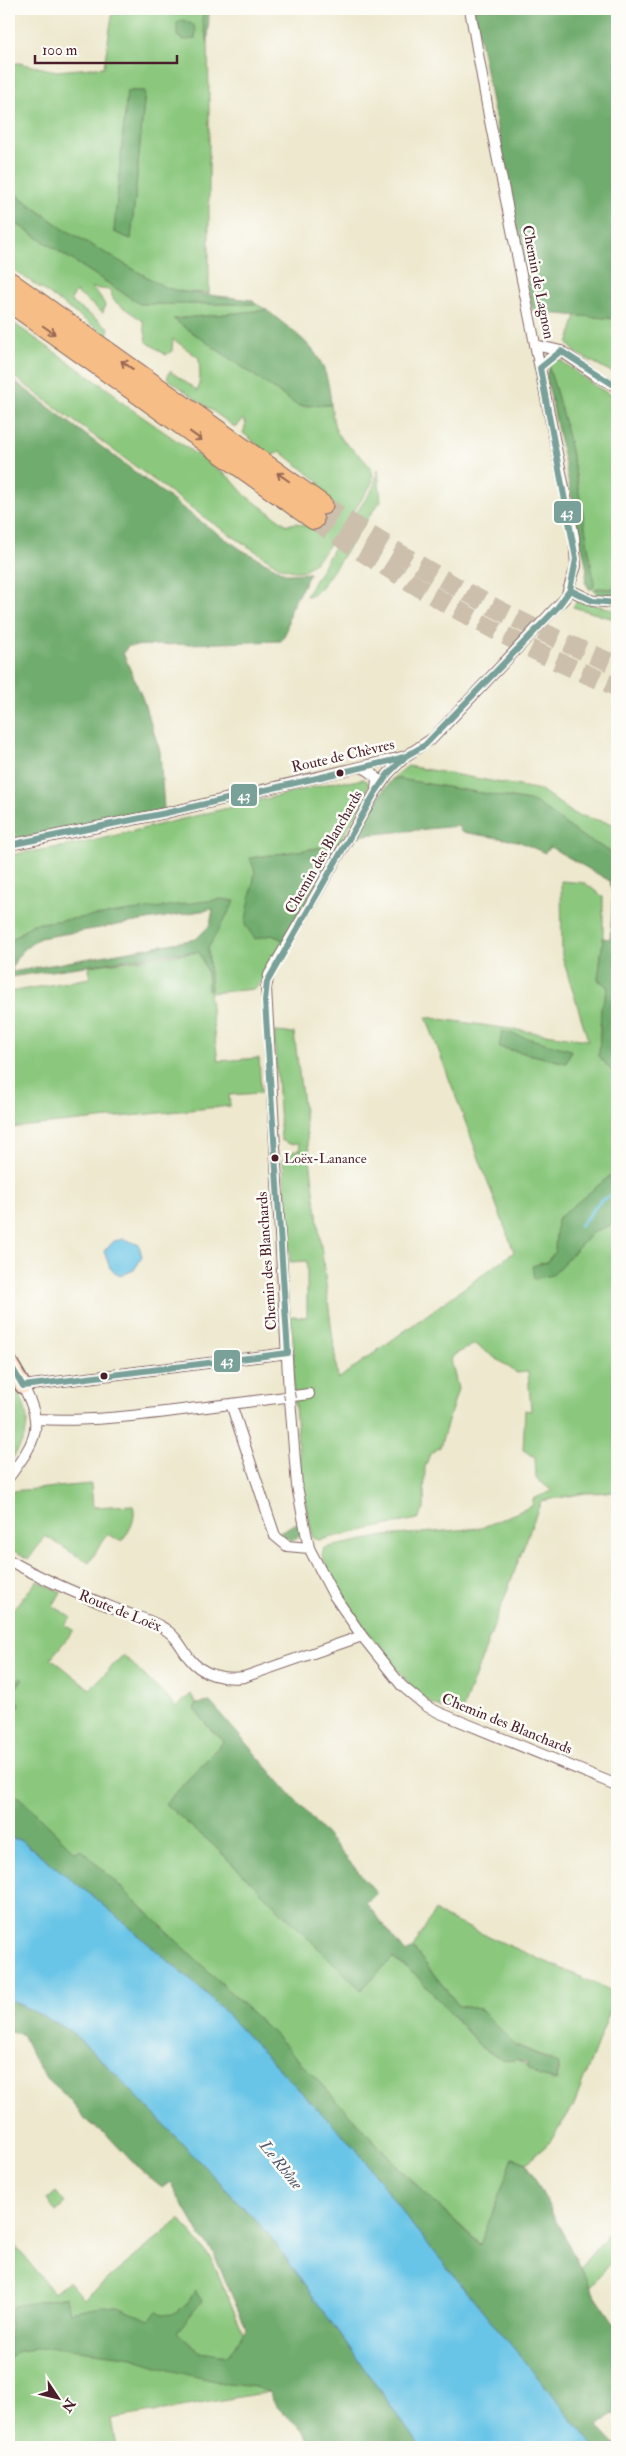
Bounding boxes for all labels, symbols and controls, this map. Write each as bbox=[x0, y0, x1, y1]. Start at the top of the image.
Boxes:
scale bar bbox=[35, 32, 178, 64]
text: 100 m bbox=[42, 41, 78, 60]
street label: Chemin de Lagnon bbox=[518, 223, 558, 341]
one-way arrow bbox=[42, 325, 56, 335]
one-way arrow bbox=[120, 360, 134, 370]
one-way arrow bbox=[188, 431, 202, 441]
one-way arrow bbox=[276, 472, 290, 482]
line badge: 43 bbox=[553, 500, 582, 524]
text: 43 bbox=[560, 504, 573, 521]
street label: Route de Chèvres bbox=[290, 735, 396, 777]
unlabelled marker bbox=[335, 768, 345, 778]
line badge: 43 bbox=[230, 783, 258, 807]
text: 43 bbox=[237, 787, 250, 804]
street label: Chemin des Blanchards bbox=[281, 787, 367, 917]
place label: Loëx-Lanance bbox=[284, 1150, 367, 1167]
marker: Loëx-Lanance bbox=[270, 1153, 280, 1163]
street label: Chemin des Blanchards bbox=[253, 1191, 281, 1331]
line badge: 43 bbox=[213, 1349, 241, 1373]
text: 43 bbox=[220, 1352, 233, 1369]
unlabelled marker bbox=[99, 1371, 109, 1381]
street label: Route de Loëx bbox=[76, 1586, 165, 1636]
street label: Chemin des Blanchards bbox=[439, 1689, 575, 1759]
water label: Le Rhône bbox=[255, 2136, 307, 2194]
north arrow bbox=[32, 2374, 82, 2424]
text: N bbox=[57, 2394, 79, 2416]

